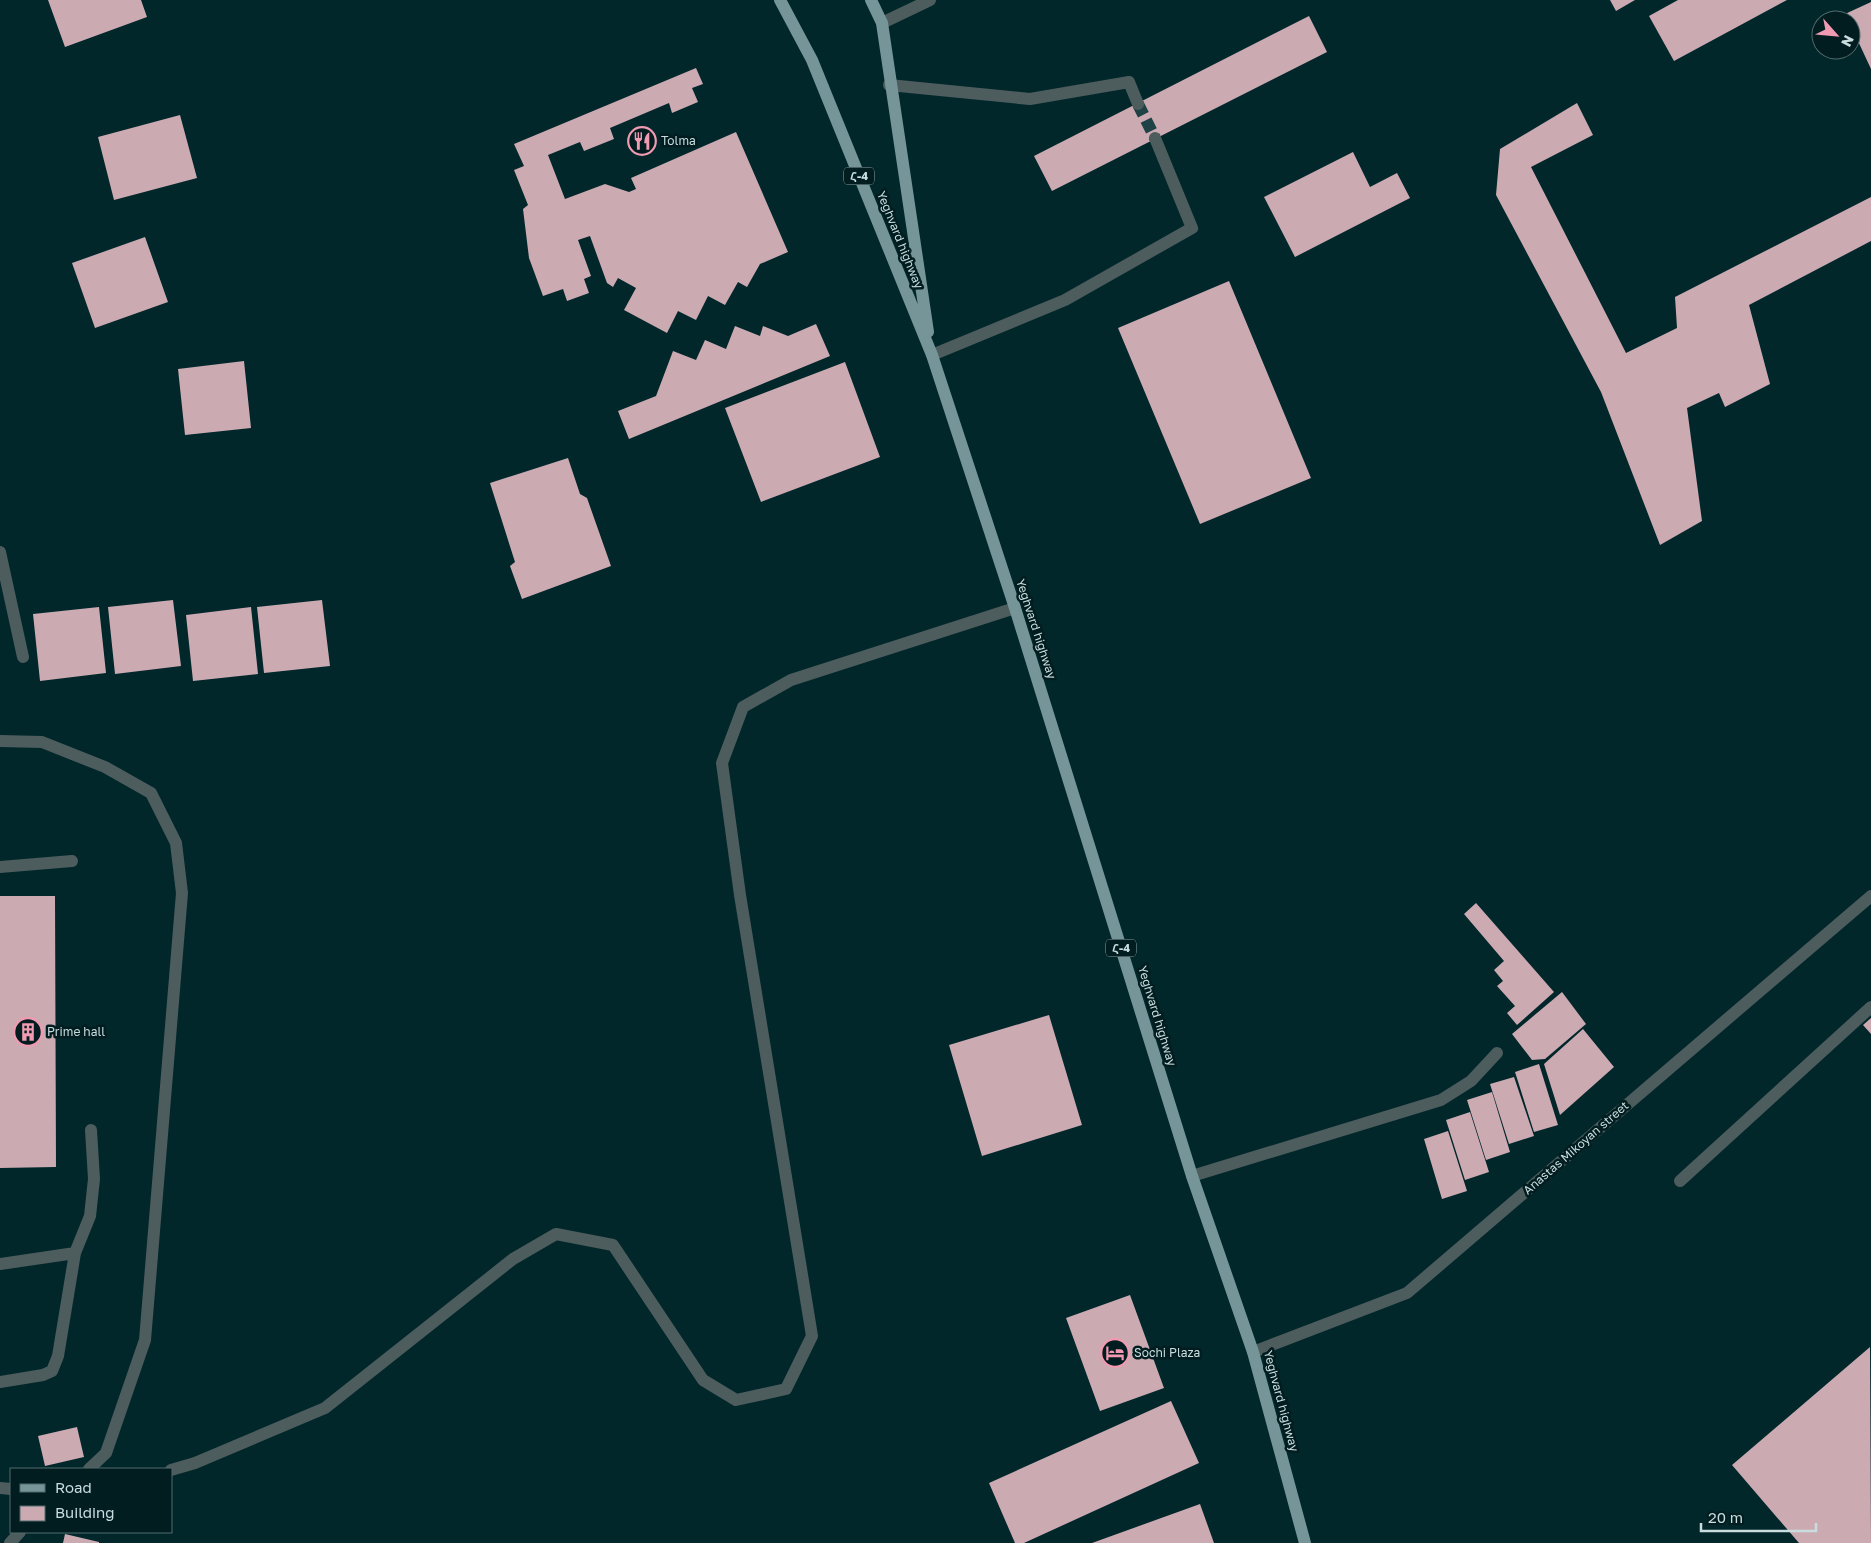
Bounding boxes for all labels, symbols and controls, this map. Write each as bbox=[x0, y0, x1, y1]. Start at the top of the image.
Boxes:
north arrow bbox=[1811, 10, 1861, 60]
text: N bbox=[1838, 33, 1858, 50]
restaurant icon: Tolma bbox=[627, 126, 657, 156]
place label: Tolma bbox=[661, 133, 696, 148]
road number: Հ-4 bbox=[844, 168, 874, 185]
street label: Yeghvard highway bbox=[874, 189, 927, 291]
street label: Yeghvard highway bbox=[1013, 577, 1060, 681]
road number: Հ-4 bbox=[1106, 940, 1136, 956]
street label: Yeghvard highway bbox=[1135, 964, 1180, 1068]
building icon: Prime hall bbox=[13, 1017, 43, 1047]
place label: Prime hall bbox=[47, 1024, 105, 1039]
street label: Anastas Mikoyan street bbox=[1520, 1098, 1631, 1197]
hotel icon: Sochi Plaza bbox=[1100, 1338, 1130, 1368]
place label: Sochi Plaza bbox=[1134, 1345, 1200, 1360]
street label: Yeghvard highway bbox=[1261, 1349, 1302, 1453]
legend bbox=[10, 1468, 172, 1533]
text: Road bbox=[55, 1478, 92, 1496]
scale bar bbox=[1701, 1500, 1816, 1532]
text: Building bbox=[55, 1503, 115, 1521]
text: 20 m bbox=[1708, 1508, 1743, 1526]

